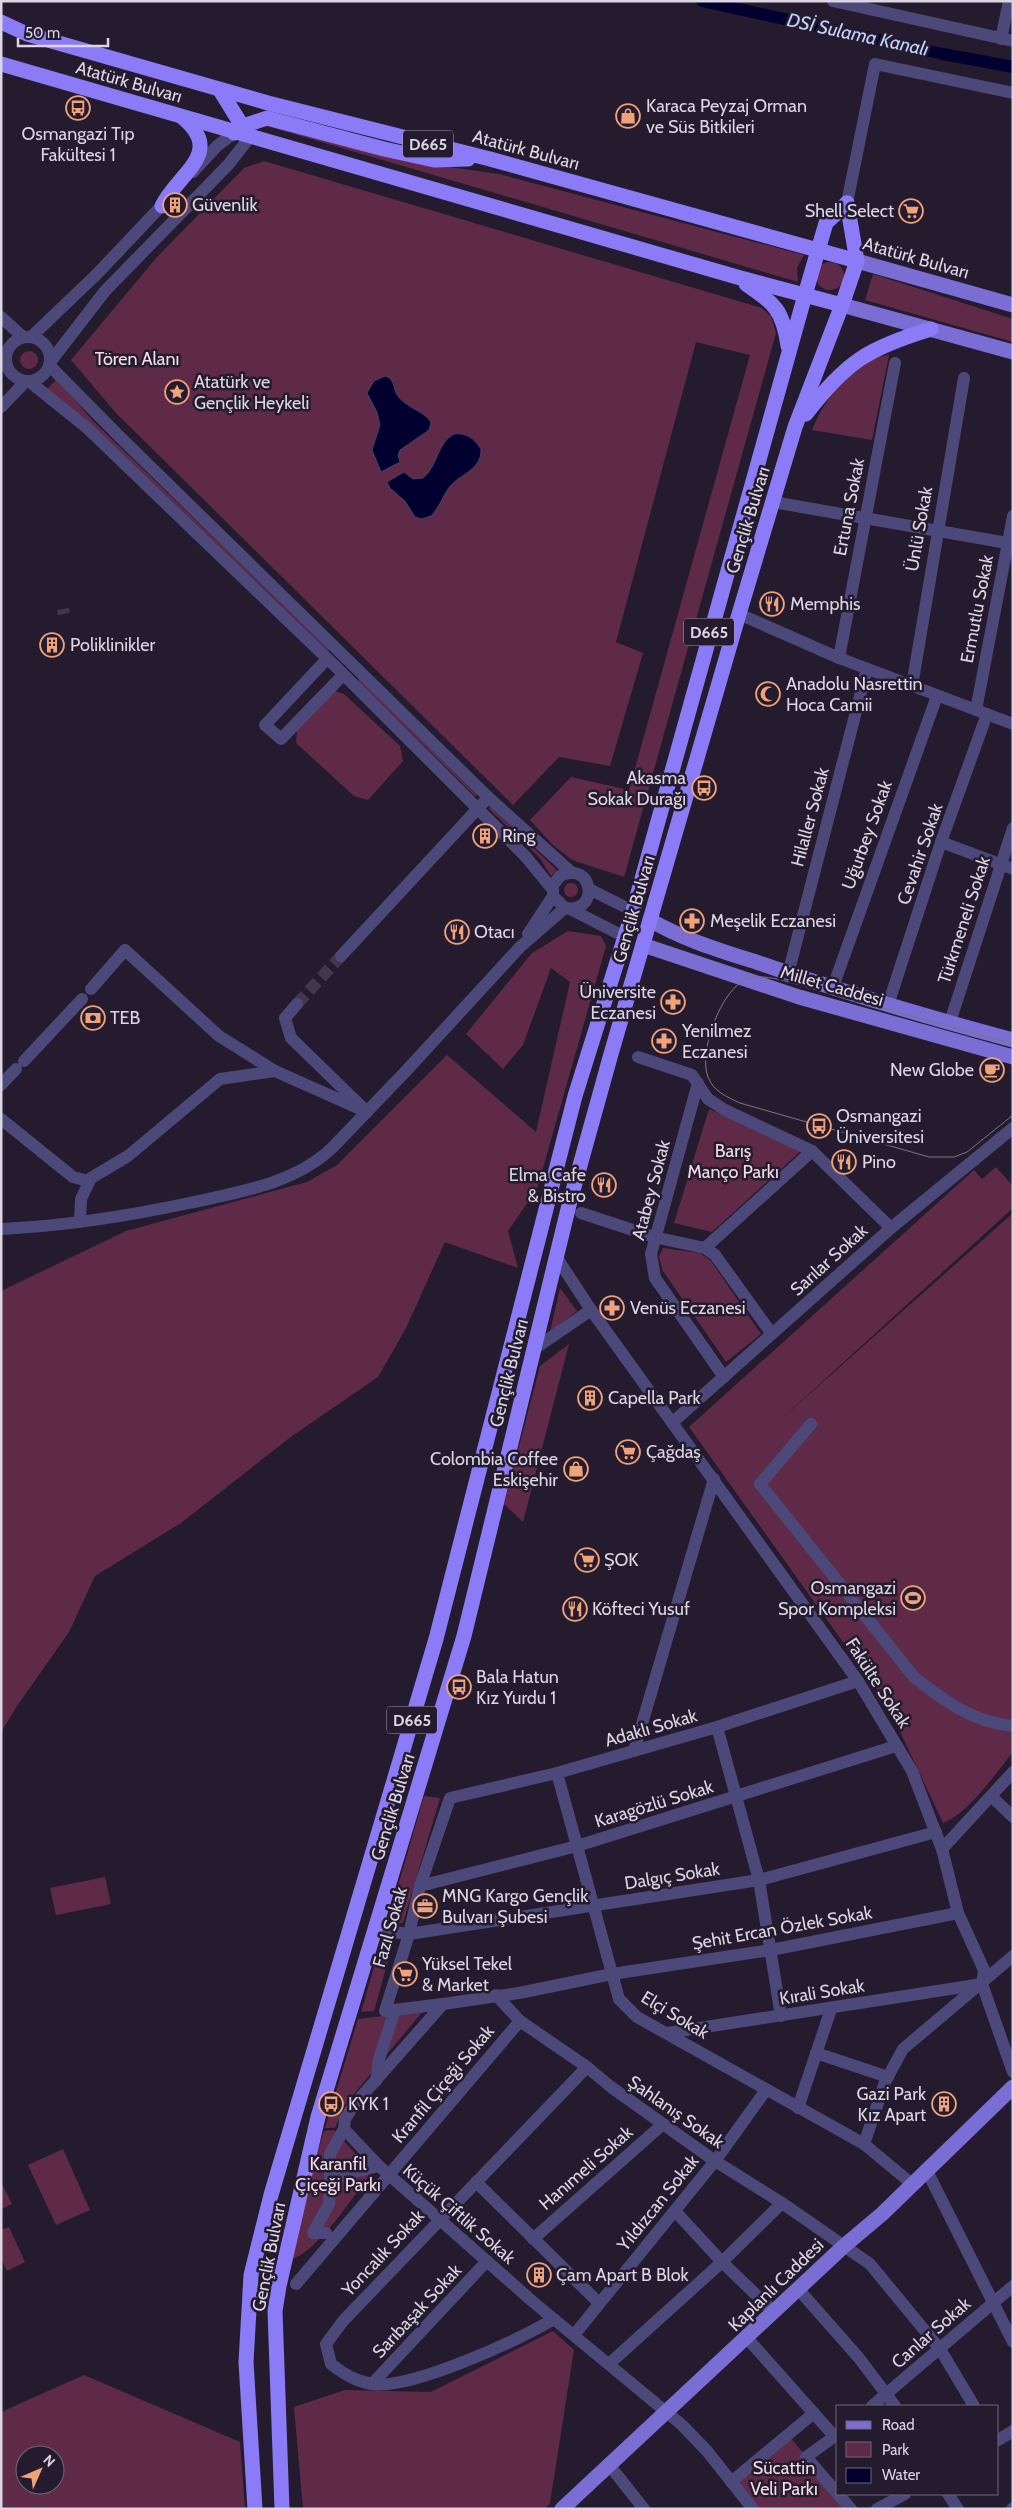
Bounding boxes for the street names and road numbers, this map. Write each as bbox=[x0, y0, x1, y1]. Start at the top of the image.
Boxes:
street label: Atatürk Bulvarı bbox=[73, 56, 185, 108]
street label: Atatürk Bulvarı bbox=[470, 125, 582, 175]
road number: D665 bbox=[403, 130, 453, 158]
street label: Atatürk Bulvarı bbox=[860, 232, 972, 284]
street label: Ertuna Sokak bbox=[829, 455, 869, 558]
street label: Gençlik Bulvarı bbox=[721, 464, 775, 576]
street label: Ünlü Sokak bbox=[901, 484, 937, 573]
street label: Ermutlu Sokak bbox=[956, 552, 998, 665]
road number: D665 bbox=[684, 618, 734, 646]
street label: Hilaller Sokak bbox=[786, 764, 834, 869]
street label: Uğurbey Sokak bbox=[837, 777, 897, 893]
street label: Cevahir Sokak bbox=[892, 800, 948, 908]
street label: Gençlik Bulvarı bbox=[608, 853, 660, 965]
street label: Türkmeneli Sokak bbox=[933, 853, 995, 987]
street label: Millet Caddesi bbox=[778, 961, 886, 1011]
street label: Atabey Sokak bbox=[627, 1137, 675, 1242]
street label: Sarılar Sokak bbox=[786, 1219, 873, 1300]
street label: Gençlik Bulvarı bbox=[485, 1317, 533, 1429]
street label: Fakülte Sokak bbox=[841, 1634, 916, 1733]
street label: Adaklı Sokak bbox=[602, 1704, 700, 1752]
road number: D665 bbox=[387, 1706, 437, 1734]
street label: Gençlik Bulvarı bbox=[366, 1751, 420, 1863]
street label: Karagözlü Sokak bbox=[592, 1775, 717, 1833]
street label: Dalgıç Sokak bbox=[623, 1857, 722, 1894]
street label: Fazıl Sokak bbox=[368, 1883, 412, 1970]
street label: Şehit Ercan Özlek Sokak bbox=[690, 1901, 875, 1955]
street label: Kırali Sokak bbox=[778, 1974, 867, 2010]
street label: Elçi Sokak bbox=[637, 1986, 714, 2044]
street label: Kranfil Çiçeği Sokak bbox=[387, 2020, 499, 2147]
street label: Şahlanış Sokak bbox=[624, 2071, 729, 2154]
street label: Hanımeli Sokak bbox=[535, 2121, 638, 2215]
street label: Yıldızcan Sokak bbox=[612, 2150, 704, 2256]
street label: Küçük Çiftlik Sokak bbox=[398, 2159, 520, 2269]
street label: Gençlik Bulvarı bbox=[248, 2201, 290, 2313]
street label: Yoncalık Sokak bbox=[337, 2204, 429, 2302]
street label: Kaplanlı Caddesi bbox=[724, 2234, 828, 2336]
street label: Sarıbaşak Sokak bbox=[368, 2259, 467, 2363]
street label: Canlar Sokak bbox=[887, 2292, 976, 2373]

